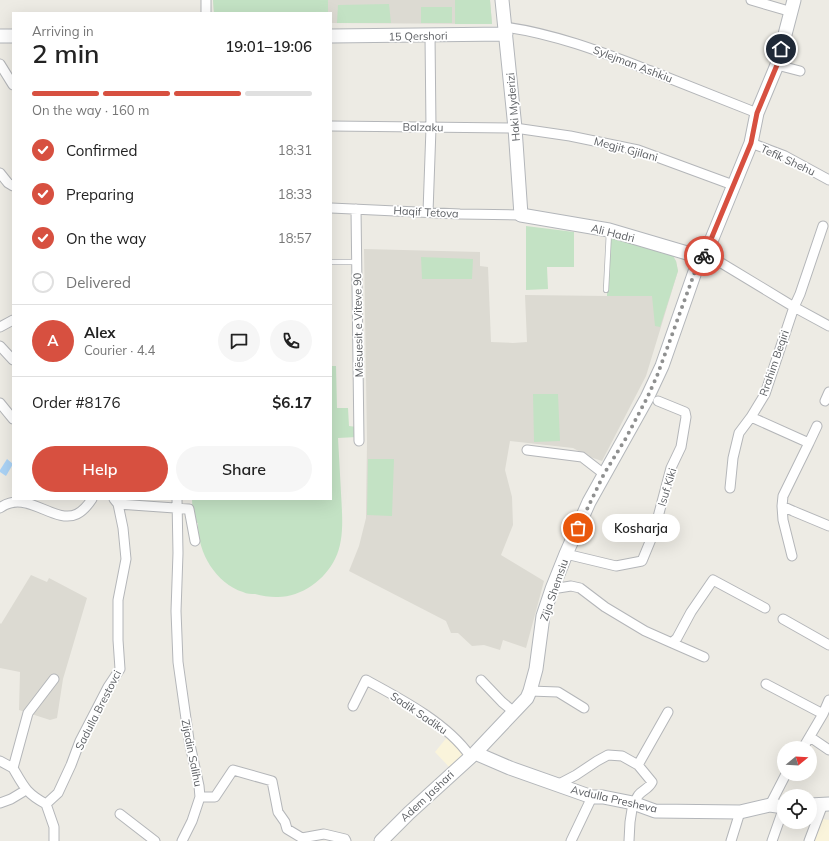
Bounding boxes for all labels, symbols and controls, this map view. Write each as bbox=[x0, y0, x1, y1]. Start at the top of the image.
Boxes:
text: Arriving in bbox=[32, 23, 94, 39]
street label: 15 Qershori bbox=[388, 28, 448, 44]
pin bbox=[764, 32, 798, 66]
text: 2 min bbox=[32, 37, 100, 70]
text: 19:01–19:06 bbox=[225, 37, 312, 56]
icon: home bbox=[770, 38, 792, 60]
street label: Sylejman Ashkiu bbox=[591, 42, 675, 86]
street label: Haki Myderizi bbox=[503, 72, 523, 142]
text: On the way · 160 m bbox=[32, 102, 149, 118]
street label: Balzaku bbox=[402, 120, 444, 134]
street label: Megjit Gjilani bbox=[593, 134, 659, 164]
icon: check bbox=[32, 139, 54, 161]
text: Confirmed bbox=[66, 141, 137, 160]
street label: Tefik Shehu bbox=[758, 141, 818, 179]
text: 18:31 bbox=[278, 142, 312, 158]
icon: check bbox=[32, 183, 54, 205]
text: Preparing bbox=[66, 185, 134, 204]
text: 18:33 bbox=[278, 186, 312, 202]
street label: Haqif Tetova bbox=[393, 203, 459, 221]
street label: Ali Hadri bbox=[590, 221, 636, 245]
icon: check bbox=[32, 227, 54, 249]
text: On the way bbox=[66, 229, 146, 248]
text: 18:57 bbox=[278, 230, 312, 246]
courier bbox=[684, 236, 724, 276]
icon: bike bbox=[693, 245, 715, 267]
street label: Mësuesit e Viteve 90 bbox=[350, 272, 366, 377]
text: Delivered bbox=[66, 273, 131, 292]
button: chat bbox=[218, 320, 260, 362]
button: phone bbox=[270, 320, 312, 362]
text: Alex bbox=[84, 323, 116, 342]
street label: Rrahim Beqiri bbox=[756, 328, 792, 398]
text: A bbox=[47, 331, 59, 350]
text: Courier · 4.4 bbox=[84, 342, 155, 358]
text: Order #8176 bbox=[32, 393, 120, 412]
text: $6.17 bbox=[272, 393, 312, 412]
button: Help bbox=[32, 446, 168, 492]
button: Share bbox=[176, 446, 312, 492]
street label: Isuf Kiki bbox=[655, 466, 679, 508]
pin bbox=[561, 511, 595, 545]
callout: Kosharja bbox=[602, 514, 680, 542]
icon: bag bbox=[567, 517, 589, 539]
text: Kosharja bbox=[614, 520, 668, 536]
street label: Zija Shemsiu bbox=[537, 557, 571, 623]
street label: Sadulla Brestovci bbox=[72, 668, 124, 752]
street label: Sadik Sadiku bbox=[388, 689, 450, 737]
street label: Zijadin Salihu bbox=[179, 718, 205, 788]
north arrow bbox=[777, 741, 817, 781]
map controls bbox=[777, 741, 817, 829]
street label: Adem Jashari bbox=[397, 768, 457, 824]
street label: Avdulla Presheva bbox=[569, 782, 659, 816]
button: locate bbox=[777, 789, 817, 829]

